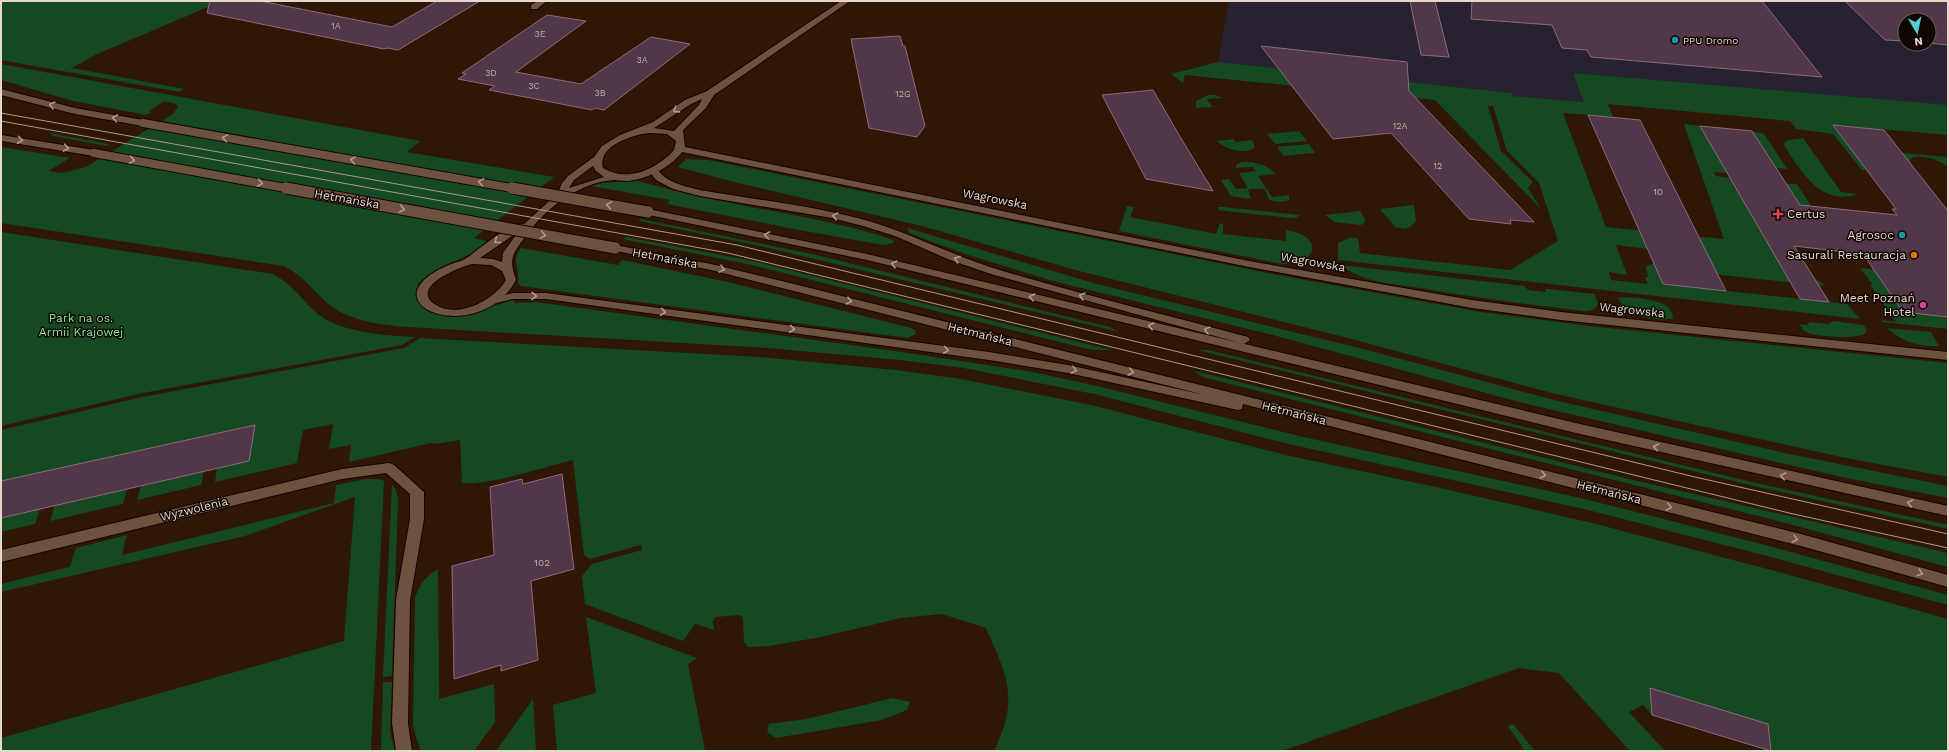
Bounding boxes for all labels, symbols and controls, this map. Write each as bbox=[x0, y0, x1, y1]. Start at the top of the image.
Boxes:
north arrow bbox=[1897, 12, 1937, 52]
house number: 1A bbox=[331, 21, 341, 31]
house number: 3E bbox=[535, 29, 546, 39]
text: N bbox=[1913, 34, 1924, 48]
marker: PPU Dromo bbox=[1670, 35, 1680, 45]
place label: PPU Dromo bbox=[1683, 35, 1738, 46]
house number: 3A bbox=[636, 55, 648, 65]
house number: 3D bbox=[485, 68, 497, 78]
house number: 3C bbox=[528, 81, 540, 91]
house number: 3B bbox=[594, 88, 606, 98]
house number: 12G bbox=[895, 89, 911, 99]
one-way arrow bbox=[49, 101, 56, 110]
one-way arrow bbox=[673, 105, 680, 112]
one-way arrow bbox=[112, 114, 118, 123]
house number: 12A bbox=[1393, 121, 1407, 131]
one-way arrow bbox=[222, 134, 228, 142]
one-way arrow bbox=[17, 136, 23, 145]
one-way arrow bbox=[63, 143, 69, 152]
one-way arrow bbox=[129, 155, 135, 164]
one-way arrow bbox=[350, 156, 356, 165]
house number: 12 bbox=[1434, 161, 1442, 171]
one-way arrow bbox=[257, 179, 263, 187]
one-way arrow bbox=[478, 179, 484, 187]
street label: Hetmańska bbox=[313, 186, 381, 212]
street label: Wagrowska bbox=[961, 186, 1029, 212]
house number: 10 bbox=[1653, 186, 1663, 197]
one-way arrow bbox=[606, 201, 612, 210]
one-way arrow bbox=[399, 204, 405, 213]
place label: Certus bbox=[1787, 207, 1825, 221]
marker: Certus bbox=[1772, 208, 1784, 220]
one-way arrow bbox=[832, 212, 838, 220]
place label: Agrosoc bbox=[1848, 228, 1894, 242]
one-way arrow bbox=[540, 230, 547, 239]
marker: Agrosoc bbox=[1897, 230, 1907, 240]
one-way arrow bbox=[764, 232, 771, 240]
one-way arrow bbox=[495, 236, 502, 243]
street label: Hetmańska bbox=[631, 245, 699, 271]
place label: Sasurali Restauracja bbox=[1787, 248, 1906, 262]
street label: Wagrowska bbox=[1279, 249, 1347, 275]
marker: Sasurali Restauracja bbox=[1909, 250, 1919, 260]
one-way arrow bbox=[954, 255, 961, 264]
one-way arrow bbox=[891, 260, 898, 269]
one-way arrow bbox=[719, 265, 726, 273]
one-way arrow bbox=[531, 291, 537, 300]
place label: Meet Poznań Hotel bbox=[1840, 291, 1915, 319]
one-way arrow bbox=[1078, 292, 1085, 301]
one-way arrow bbox=[1029, 293, 1036, 302]
one-way arrow bbox=[845, 296, 852, 304]
street label: Wagrowska bbox=[1599, 300, 1666, 320]
marker: Meet Poznań Hotel bbox=[1918, 300, 1928, 310]
one-way arrow bbox=[660, 307, 666, 316]
park label: Park na os. Armii Krajowej bbox=[39, 311, 123, 339]
street label: Hetmańska bbox=[946, 319, 1014, 349]
one-way arrow bbox=[1148, 322, 1154, 330]
one-way arrow bbox=[789, 324, 795, 333]
one-way arrow bbox=[1204, 326, 1211, 335]
one-way arrow bbox=[943, 345, 949, 354]
one-way arrow bbox=[1071, 366, 1078, 374]
one-way arrow bbox=[1128, 367, 1134, 375]
street label: Hetmańska bbox=[1260, 398, 1328, 428]
one-way arrow bbox=[1653, 443, 1659, 451]
one-way arrow bbox=[1540, 470, 1546, 478]
one-way arrow bbox=[1780, 472, 1786, 480]
street label: Hetmańska bbox=[1575, 477, 1643, 507]
street label: Wyzwolenia bbox=[159, 494, 229, 524]
one-way arrow bbox=[1907, 500, 1913, 508]
one-way arrow bbox=[1665, 502, 1672, 511]
one-way arrow bbox=[1791, 534, 1798, 543]
house number: 102 bbox=[534, 557, 550, 568]
one-way arrow bbox=[1917, 569, 1923, 577]

